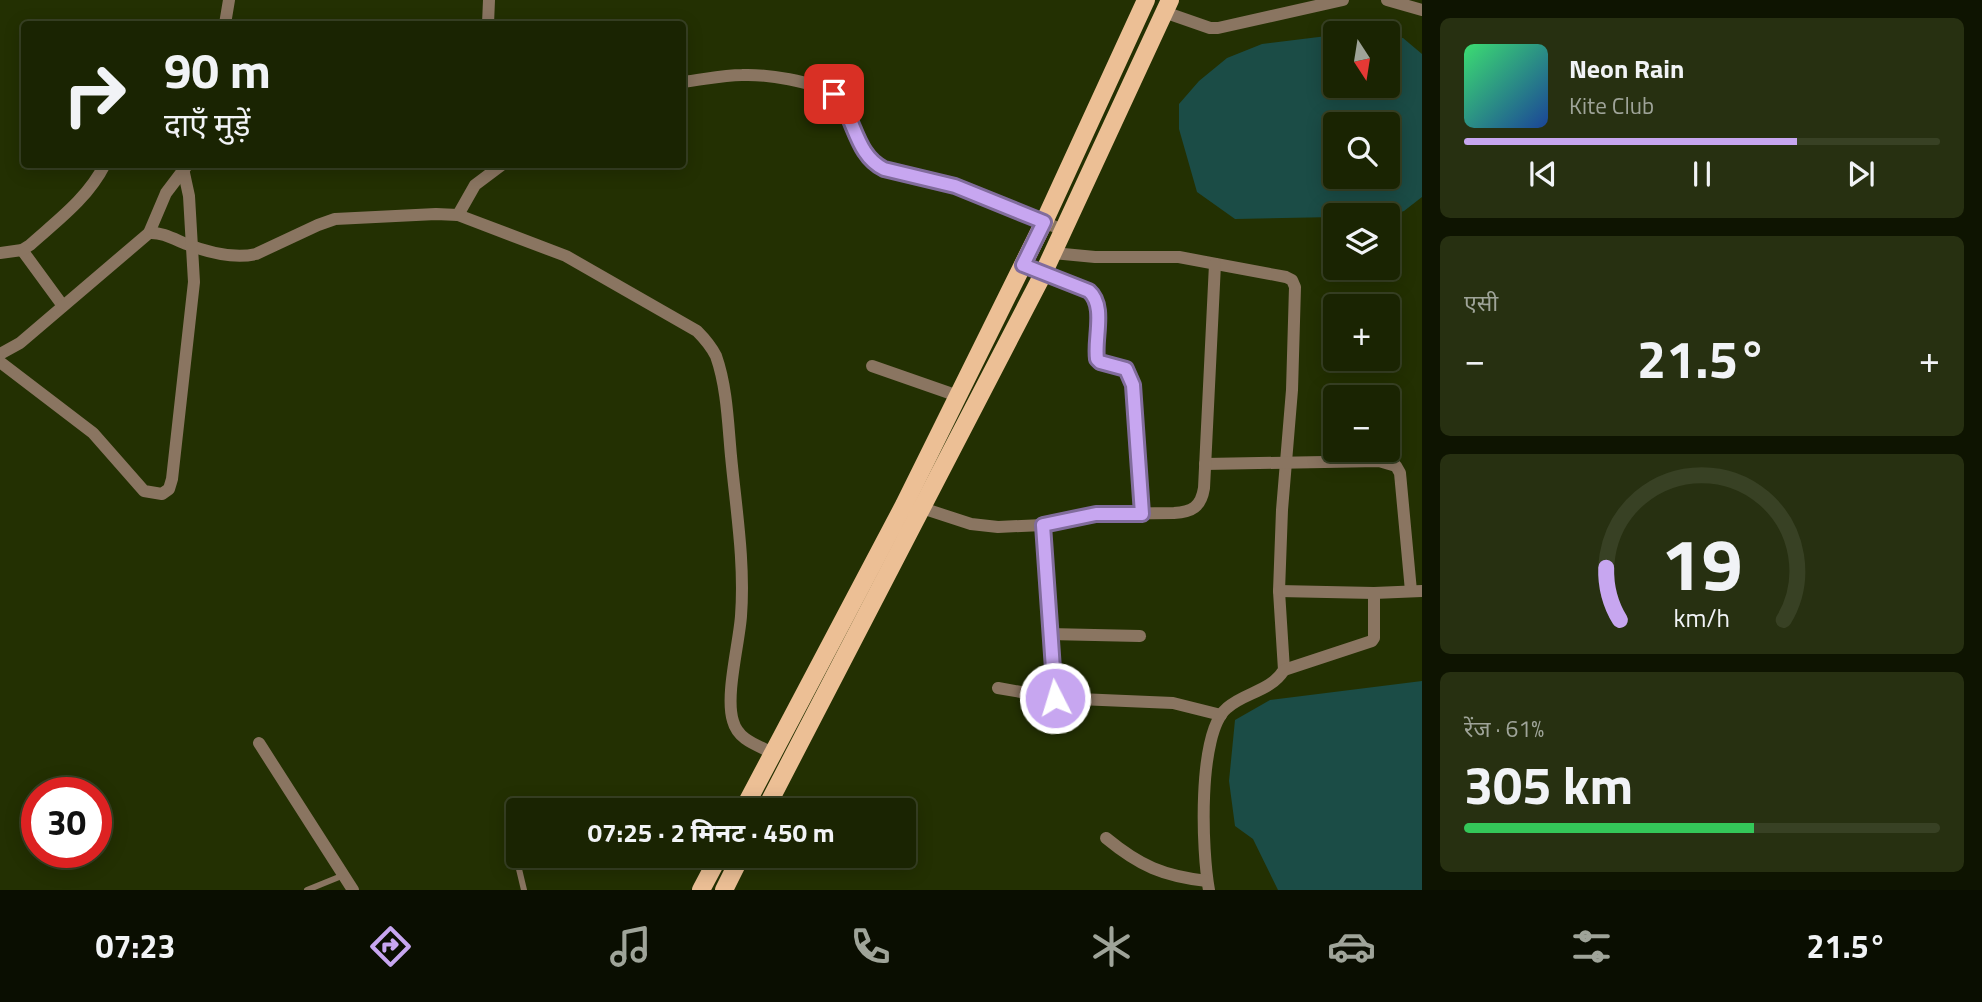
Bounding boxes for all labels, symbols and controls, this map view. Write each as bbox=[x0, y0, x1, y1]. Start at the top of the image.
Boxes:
north arrow bbox=[1323, 21, 1400, 98]
map controls bbox=[1323, 21, 1400, 462]
text: 90 m bbox=[164, 32, 271, 107]
icon: right bbox=[49, 49, 140, 140]
text: Neon Rain bbox=[1569, 49, 1684, 88]
pin bbox=[804, 64, 864, 124]
icon: arrive bbox=[815, 75, 853, 113]
text: Kite Club bbox=[1569, 88, 1654, 123]
text: दाएँ मुड़ें bbox=[164, 100, 250, 148]
button: search bbox=[1323, 112, 1400, 189]
icon: previous bbox=[1524, 155, 1562, 193]
icon: pause bbox=[1683, 155, 1721, 193]
icon: next bbox=[1842, 155, 1880, 193]
button: layers bbox=[1323, 203, 1400, 280]
text: एसी bbox=[1464, 285, 1498, 320]
button: + bbox=[1323, 294, 1400, 371]
text: 21.5° bbox=[1637, 319, 1767, 398]
text: − bbox=[1464, 330, 1485, 388]
text: + bbox=[1919, 330, 1940, 388]
button: − bbox=[1323, 385, 1400, 462]
text: 19 bbox=[1661, 508, 1743, 618]
text: km/h bbox=[1674, 599, 1730, 637]
position arrow bbox=[1018, 661, 1092, 735]
text: रेंज · 61% bbox=[1464, 711, 1544, 746]
text: 305 km bbox=[1464, 745, 1633, 824]
speed limit sign: 30 bbox=[21, 777, 112, 868]
text: 07:25 · 2 मिनट · 450 m bbox=[587, 813, 835, 852]
text: 07:23 bbox=[96, 922, 175, 970]
icon: directions bbox=[366, 922, 415, 971]
icon: music bbox=[606, 922, 655, 971]
icon: phone bbox=[846, 922, 895, 971]
icon: climate bbox=[1087, 922, 1136, 971]
icon: car bbox=[1327, 922, 1376, 971]
icon: filters bbox=[1567, 922, 1616, 971]
text: 21.5° bbox=[1807, 922, 1886, 970]

